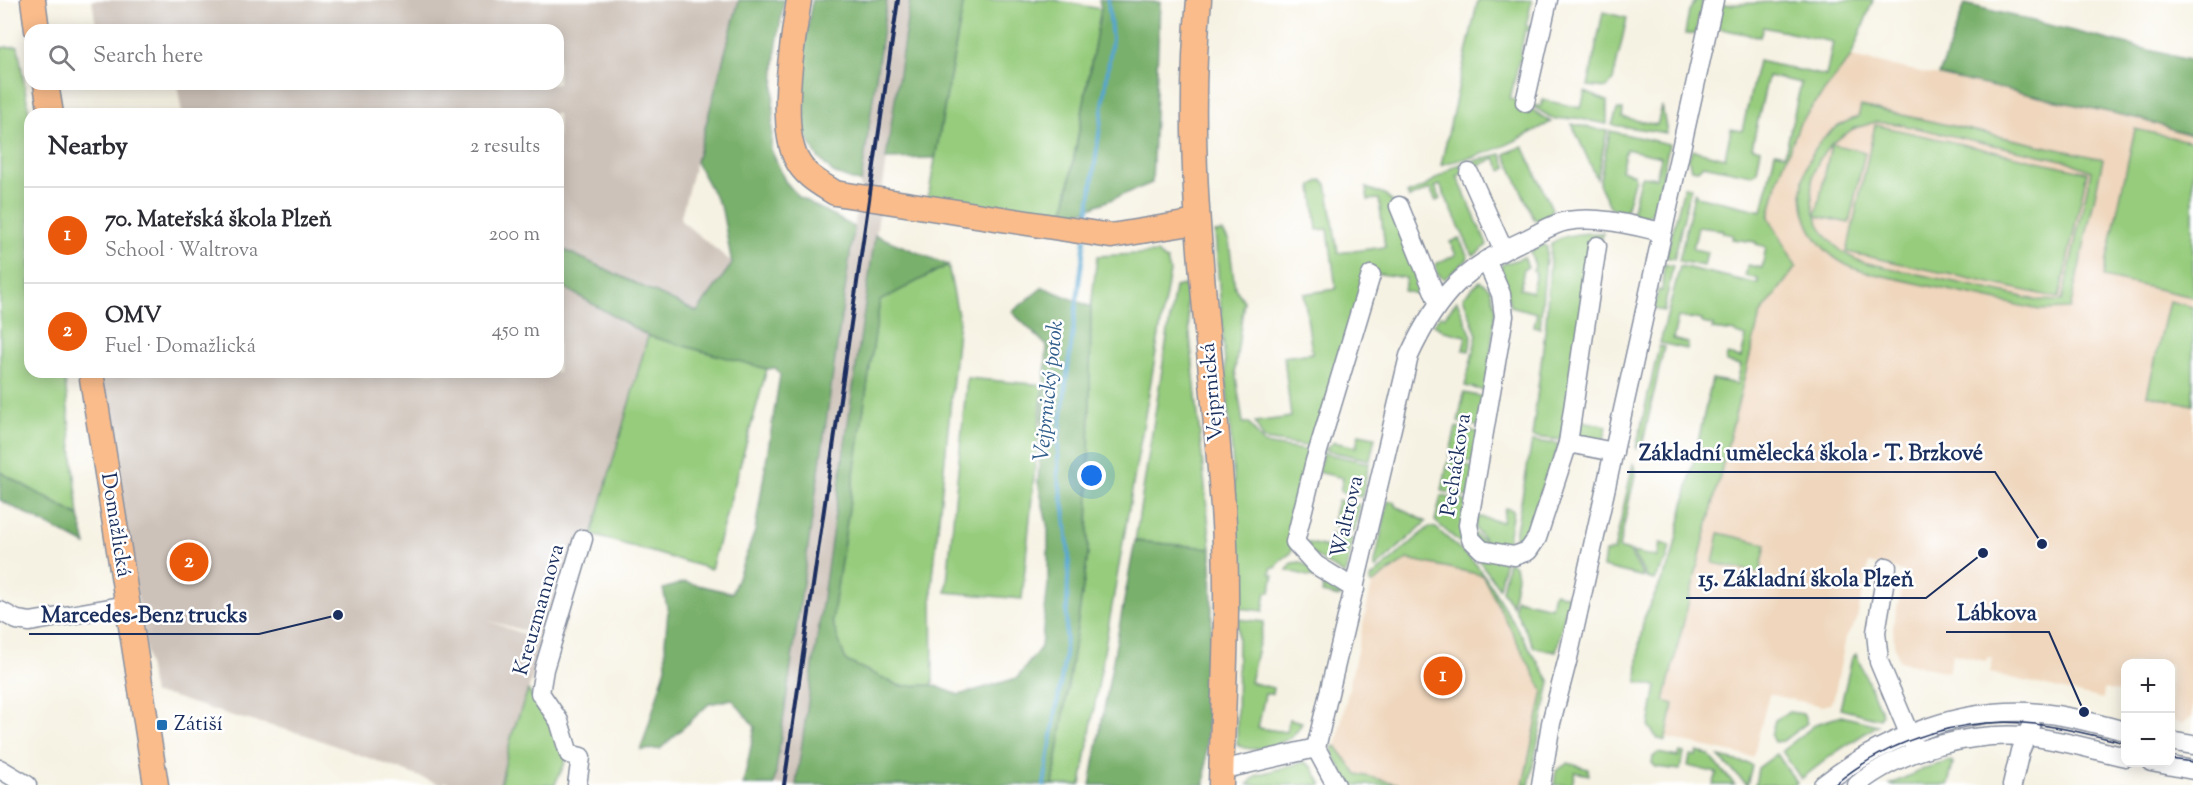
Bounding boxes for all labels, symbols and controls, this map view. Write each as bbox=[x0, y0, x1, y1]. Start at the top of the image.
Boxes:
search box bbox=[24, 24, 564, 90]
icon: search bbox=[45, 41, 78, 74]
text: Search here bbox=[93, 41, 203, 73]
text: Nearby bbox=[48, 129, 128, 166]
text: 2 results bbox=[470, 133, 540, 162]
text: 70. Mateřská škola Plzeň bbox=[105, 205, 332, 237]
text: 1 bbox=[64, 221, 71, 250]
text: 200 m bbox=[489, 221, 540, 250]
text: School · Waltrova bbox=[105, 237, 258, 266]
text: OMV bbox=[105, 301, 161, 333]
text: 2 bbox=[63, 317, 72, 346]
text: 450 m bbox=[492, 317, 540, 346]
water label: Vejprnický potok bbox=[1027, 319, 1073, 463]
text: Fuel · Domažlická bbox=[105, 333, 256, 362]
street label: Vejprnická bbox=[1194, 341, 1232, 442]
street label: Pecháčkova bbox=[1434, 411, 1480, 519]
callout: Základní umělecká škola - T. Brzkové bbox=[1627, 432, 1995, 472]
text: Základní umělecká škola - T. Brzkové bbox=[1639, 439, 1983, 471]
your location bbox=[1077, 461, 1106, 490]
street label: Domažlická bbox=[92, 471, 138, 580]
street label: Waltrova bbox=[1324, 472, 1372, 561]
pin: 2 bbox=[170, 540, 208, 584]
street label: Kreuzmannova bbox=[507, 540, 573, 679]
callout: 15. Základní škola Plzeň bbox=[1686, 558, 1926, 598]
text: 15. Základní škola Plzeň bbox=[1698, 565, 1914, 597]
callout: Lábkova bbox=[1946, 592, 2049, 632]
callout: Marcedes-Benz trucks bbox=[29, 594, 259, 634]
text: Lábkova bbox=[1957, 599, 2038, 631]
text: Marcedes-Benz trucks bbox=[41, 601, 247, 633]
pin: 1 bbox=[1424, 654, 1462, 698]
map controls bbox=[2121, 659, 2175, 767]
button: + bbox=[2121, 659, 2175, 713]
place label: Zátiší bbox=[174, 710, 223, 740]
button: − bbox=[2121, 713, 2175, 767]
marker: Zátiší bbox=[155, 718, 169, 732]

